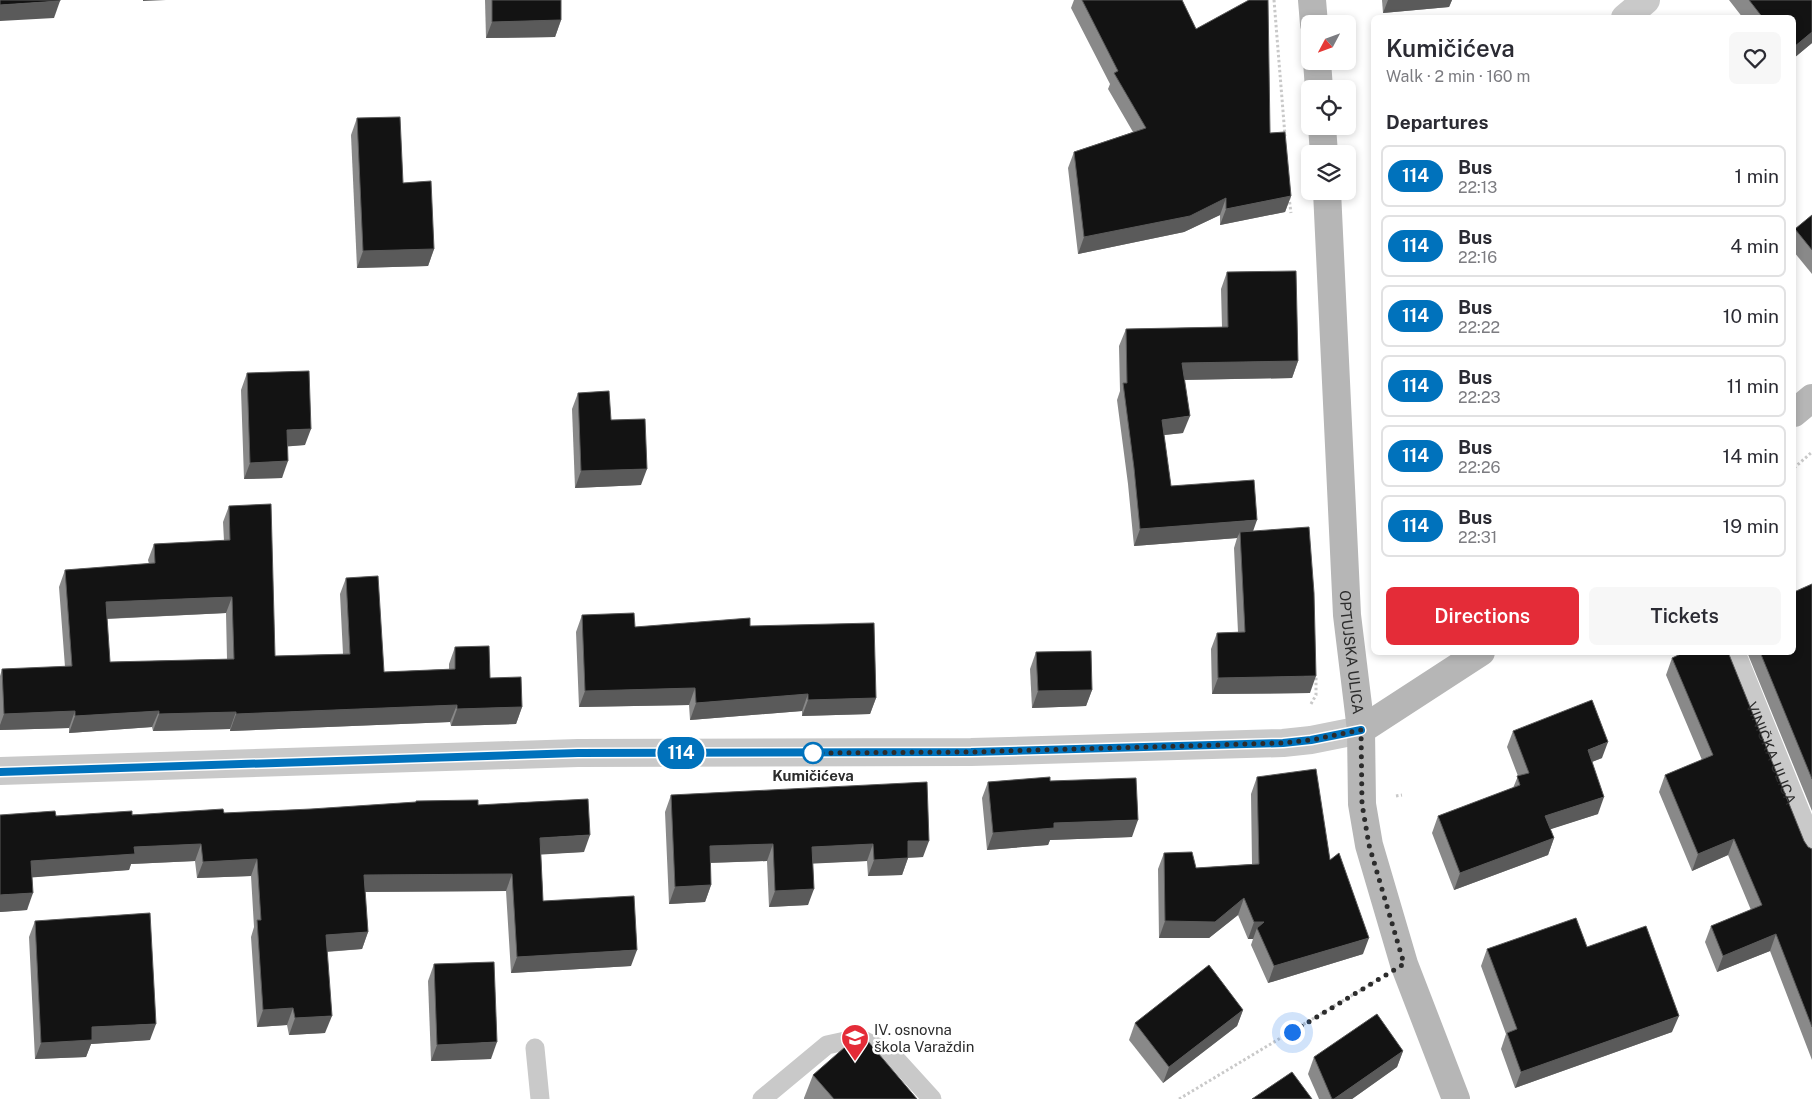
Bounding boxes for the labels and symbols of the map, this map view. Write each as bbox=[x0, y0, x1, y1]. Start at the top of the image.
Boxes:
north arrow bbox=[1301, 15, 1356, 70]
street label: OPTUJSKA ULICA bbox=[1337, 590, 1368, 716]
street label: VINIČKA ULICA bbox=[1744, 699, 1800, 807]
line badge: 114 bbox=[652, 737, 710, 769]
marker: Kumičićeva bbox=[802, 742, 824, 764]
place label: Kumičićeva bbox=[772, 767, 854, 784]
your location bbox=[1280, 1020, 1305, 1045]
place label: IV. osnovna škola Varaždin bbox=[874, 1021, 974, 1055]
school or university icon: IV. osnovna škola Varaždin bbox=[840, 1023, 870, 1062]

